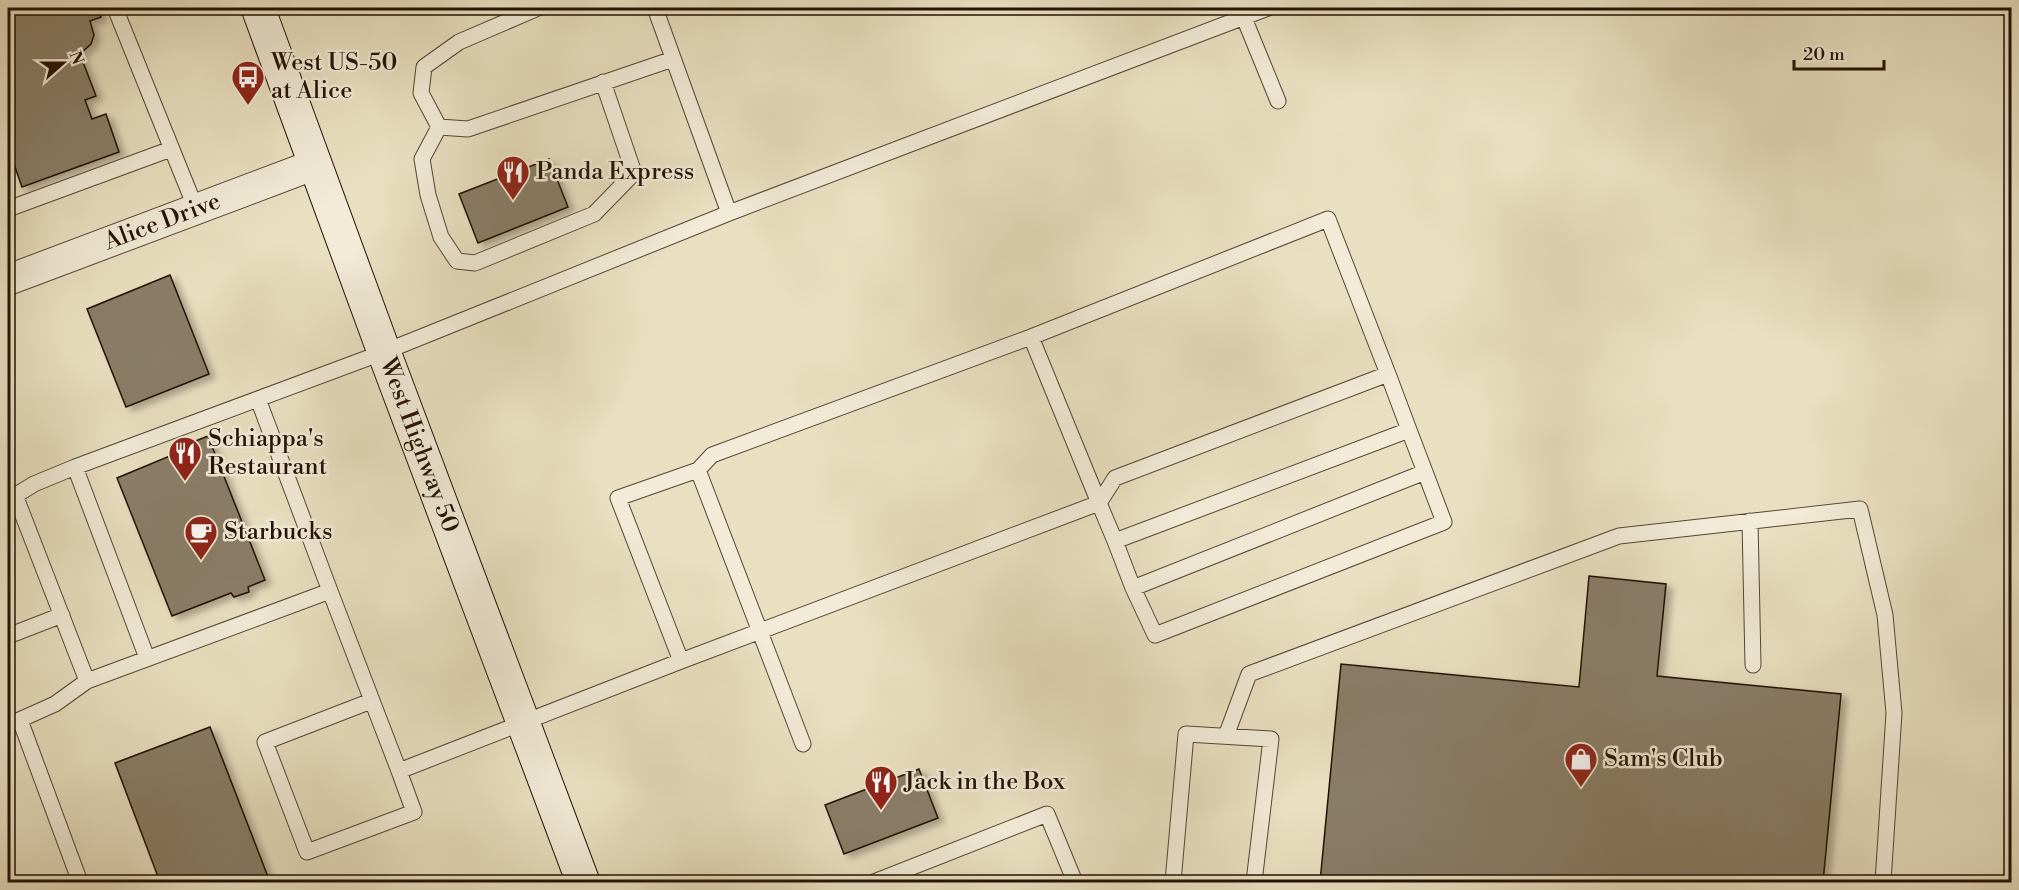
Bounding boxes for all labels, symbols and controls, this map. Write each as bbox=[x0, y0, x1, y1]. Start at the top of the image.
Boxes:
north arrow bbox=[33, 33, 93, 93]
scale bar bbox=[1794, 33, 1884, 71]
text: 20 m bbox=[1803, 43, 1845, 66]
text: N bbox=[64, 48, 88, 68]
place label: West US-50 at Alice bbox=[270, 48, 397, 106]
bus stop icon: West US-50 at Alice bbox=[230, 59, 266, 106]
restaurant icon: Panda Express bbox=[495, 154, 531, 201]
place label: Panda Express bbox=[536, 157, 694, 187]
street label: Alice Drive bbox=[99, 186, 225, 258]
street label: West Highway 50 bbox=[372, 353, 466, 537]
place label: Schiappa's Restaurant bbox=[208, 424, 328, 482]
restaurant icon: Schiappa's Restaurant bbox=[167, 435, 203, 482]
cafe icon: Starbucks bbox=[183, 514, 219, 561]
place label: Starbucks bbox=[224, 517, 332, 547]
shop icon: Sam's Club bbox=[1563, 741, 1599, 788]
place label: Sam's Club bbox=[1604, 744, 1723, 774]
restaurant icon: Jack in the Box bbox=[863, 764, 899, 811]
place label: Jack in the Box bbox=[903, 767, 1066, 797]

